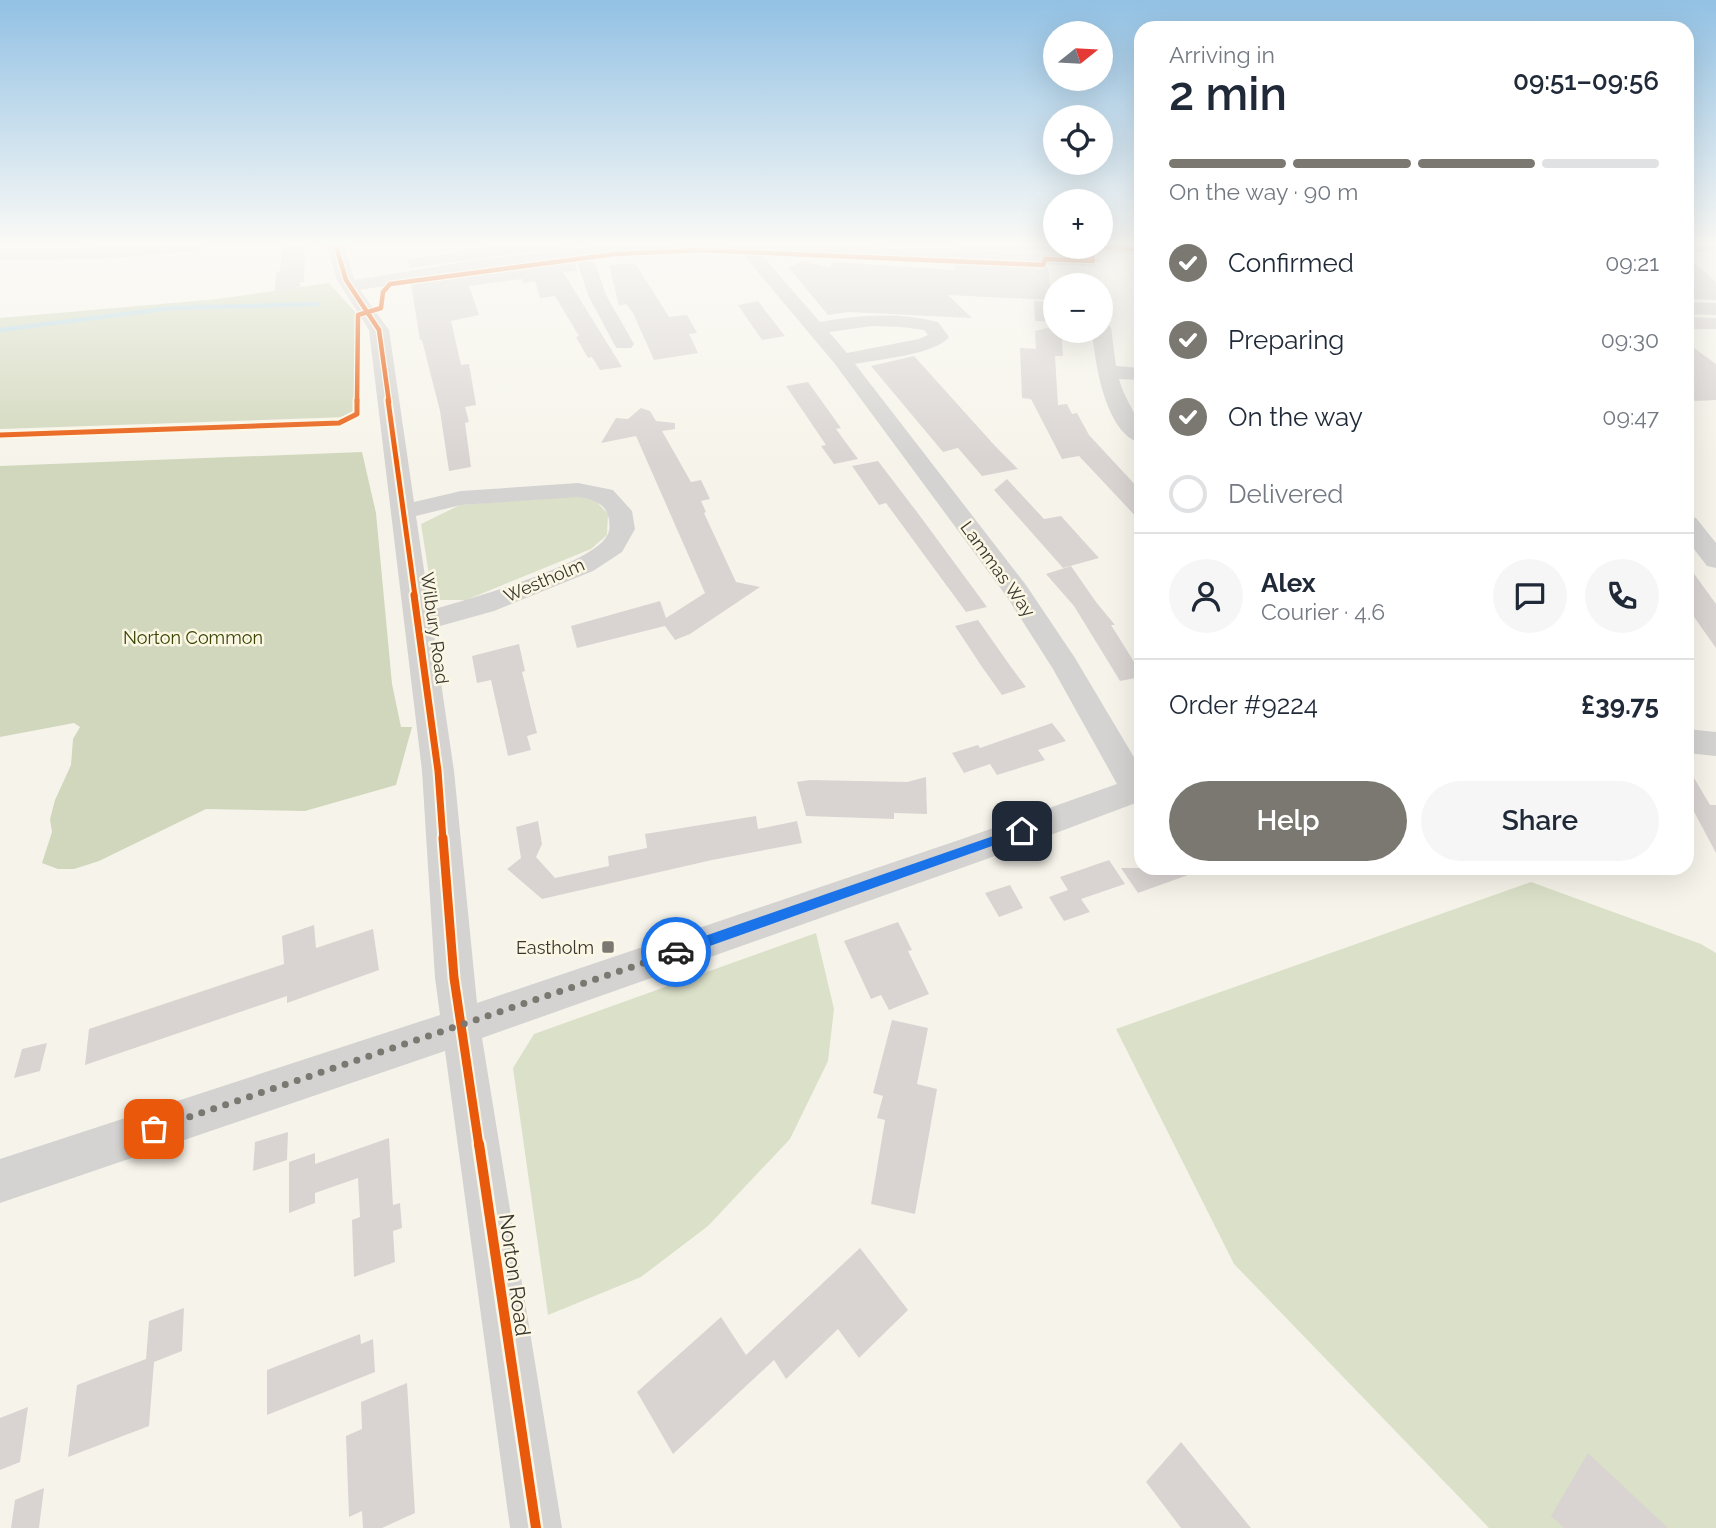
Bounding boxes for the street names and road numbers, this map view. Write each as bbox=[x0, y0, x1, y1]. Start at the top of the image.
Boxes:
street label: Lammas Way bbox=[956, 517, 1040, 621]
street label: Westholm bbox=[501, 554, 587, 606]
street label: Wilbury Road bbox=[417, 571, 453, 685]
street label: Norton Road bbox=[494, 1212, 536, 1338]

